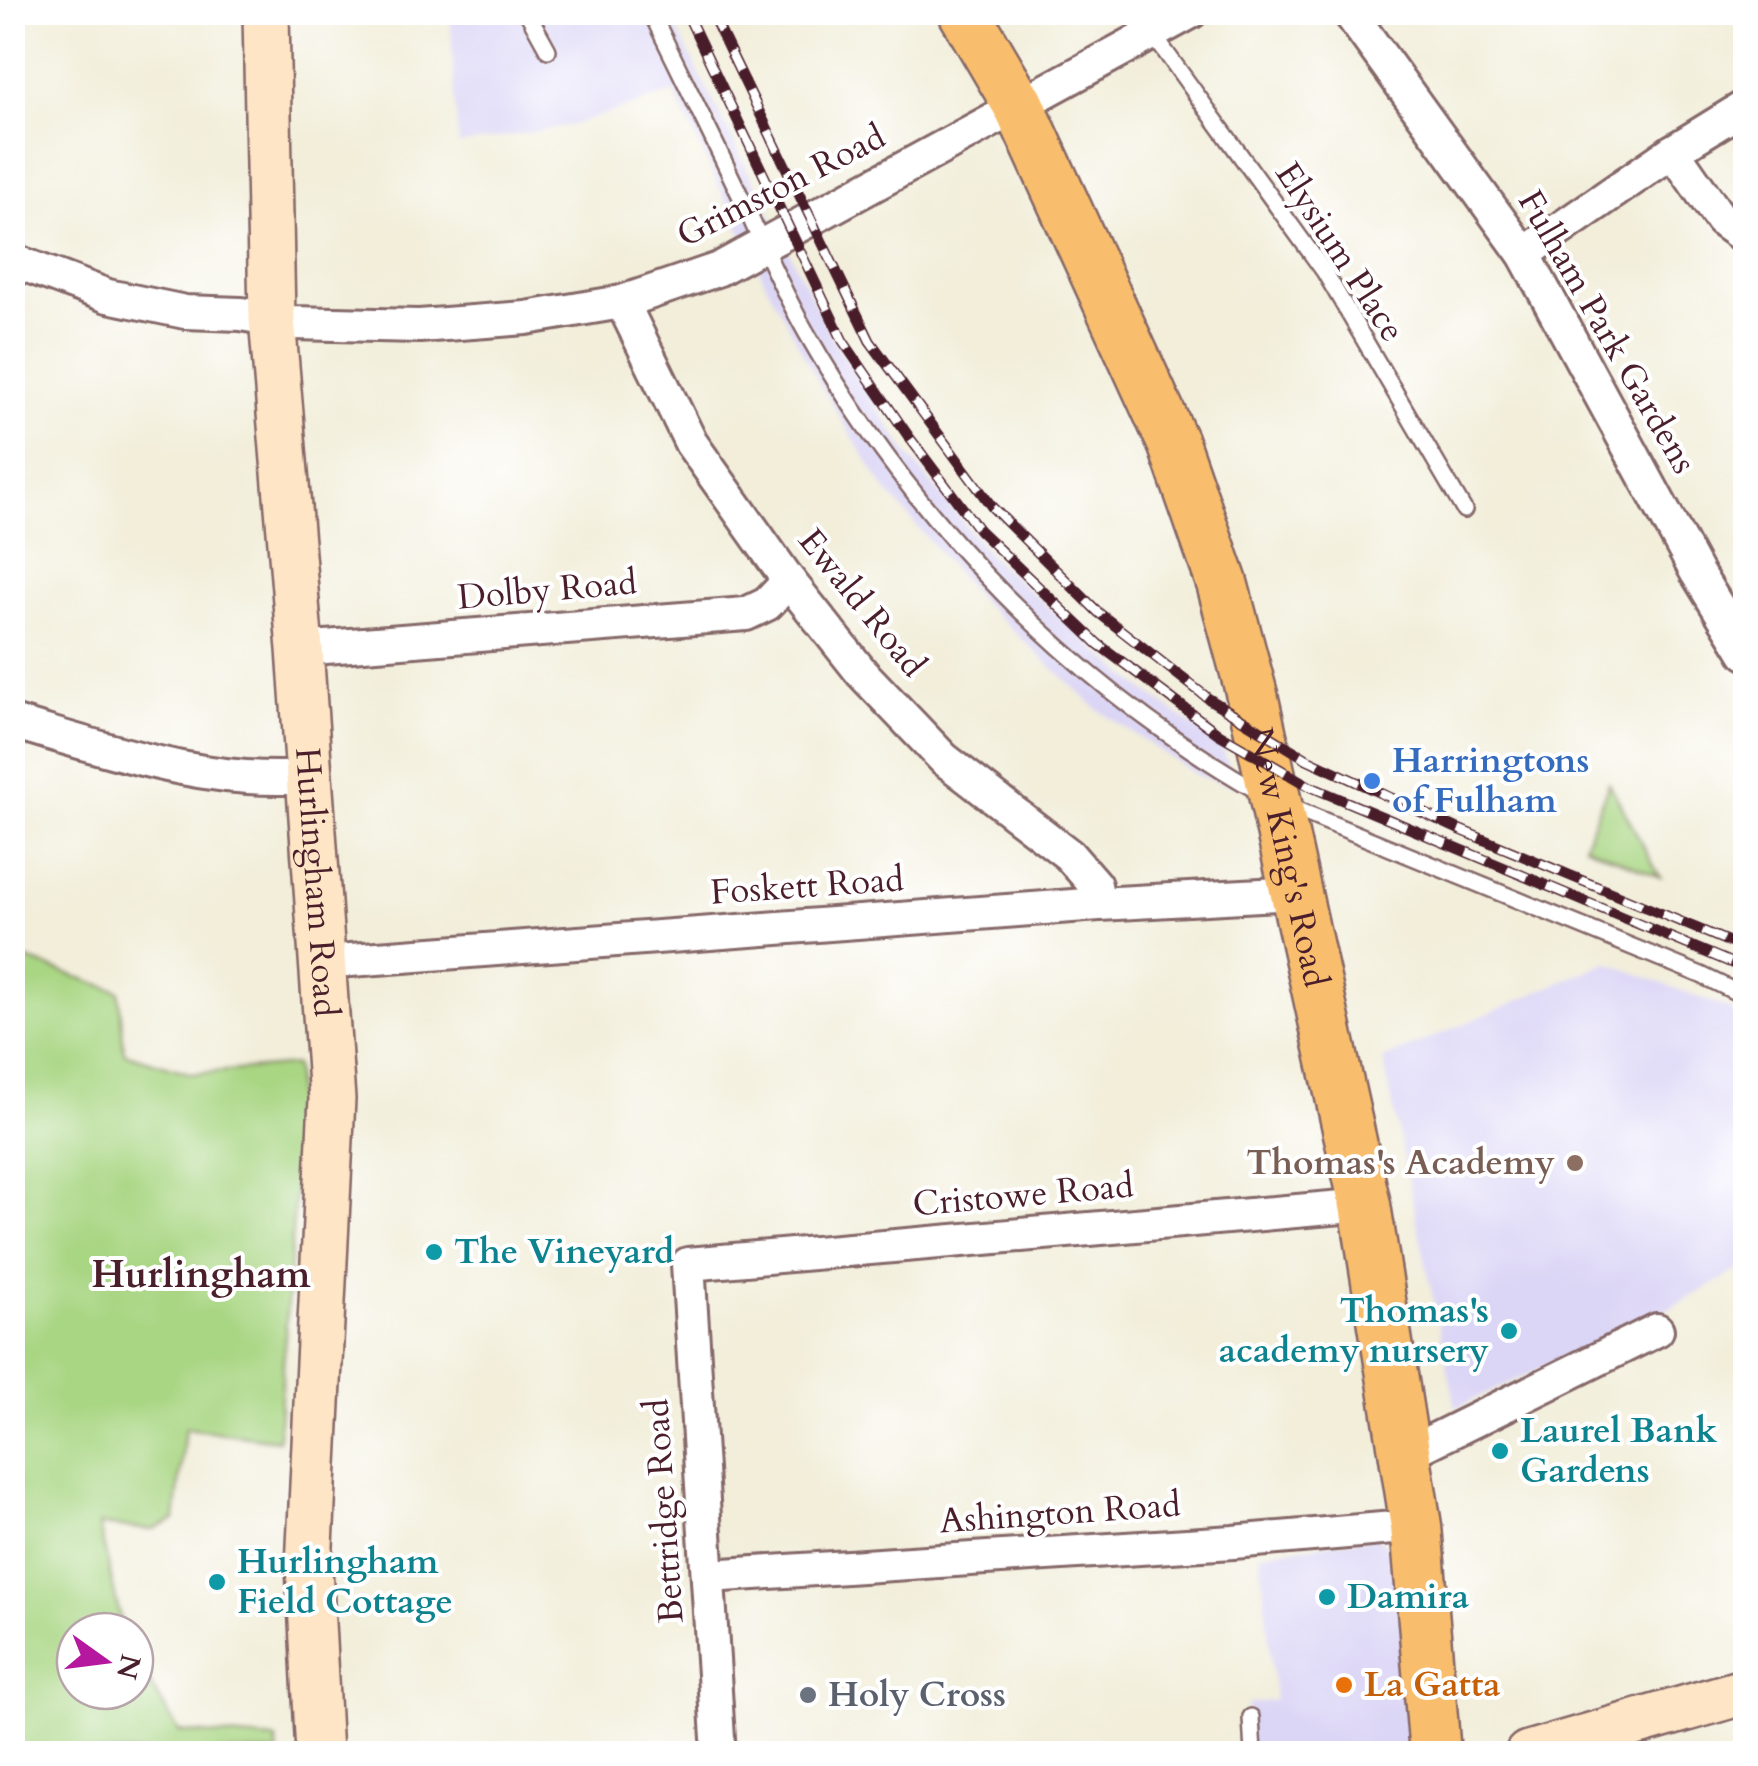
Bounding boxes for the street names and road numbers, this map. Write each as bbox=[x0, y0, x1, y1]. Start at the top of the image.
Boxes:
street label: Grimston Road bbox=[669, 113, 894, 259]
street label: Elysium Place bbox=[1264, 153, 1416, 351]
street label: Fulham Park Gardens bbox=[1506, 182, 1708, 482]
street label: Ewald Road bbox=[787, 518, 937, 688]
street label: Dolby Road bbox=[455, 558, 639, 622]
street label: New King's Road bbox=[1236, 723, 1340, 992]
street label: Hurlingham Road bbox=[283, 746, 350, 1019]
street label: Foskett Road bbox=[709, 855, 906, 917]
street label: Cristowe Road bbox=[911, 1161, 1136, 1229]
street label: Bettridge Road bbox=[632, 1397, 696, 1625]
street label: Ashington Road bbox=[938, 1481, 1182, 1545]

